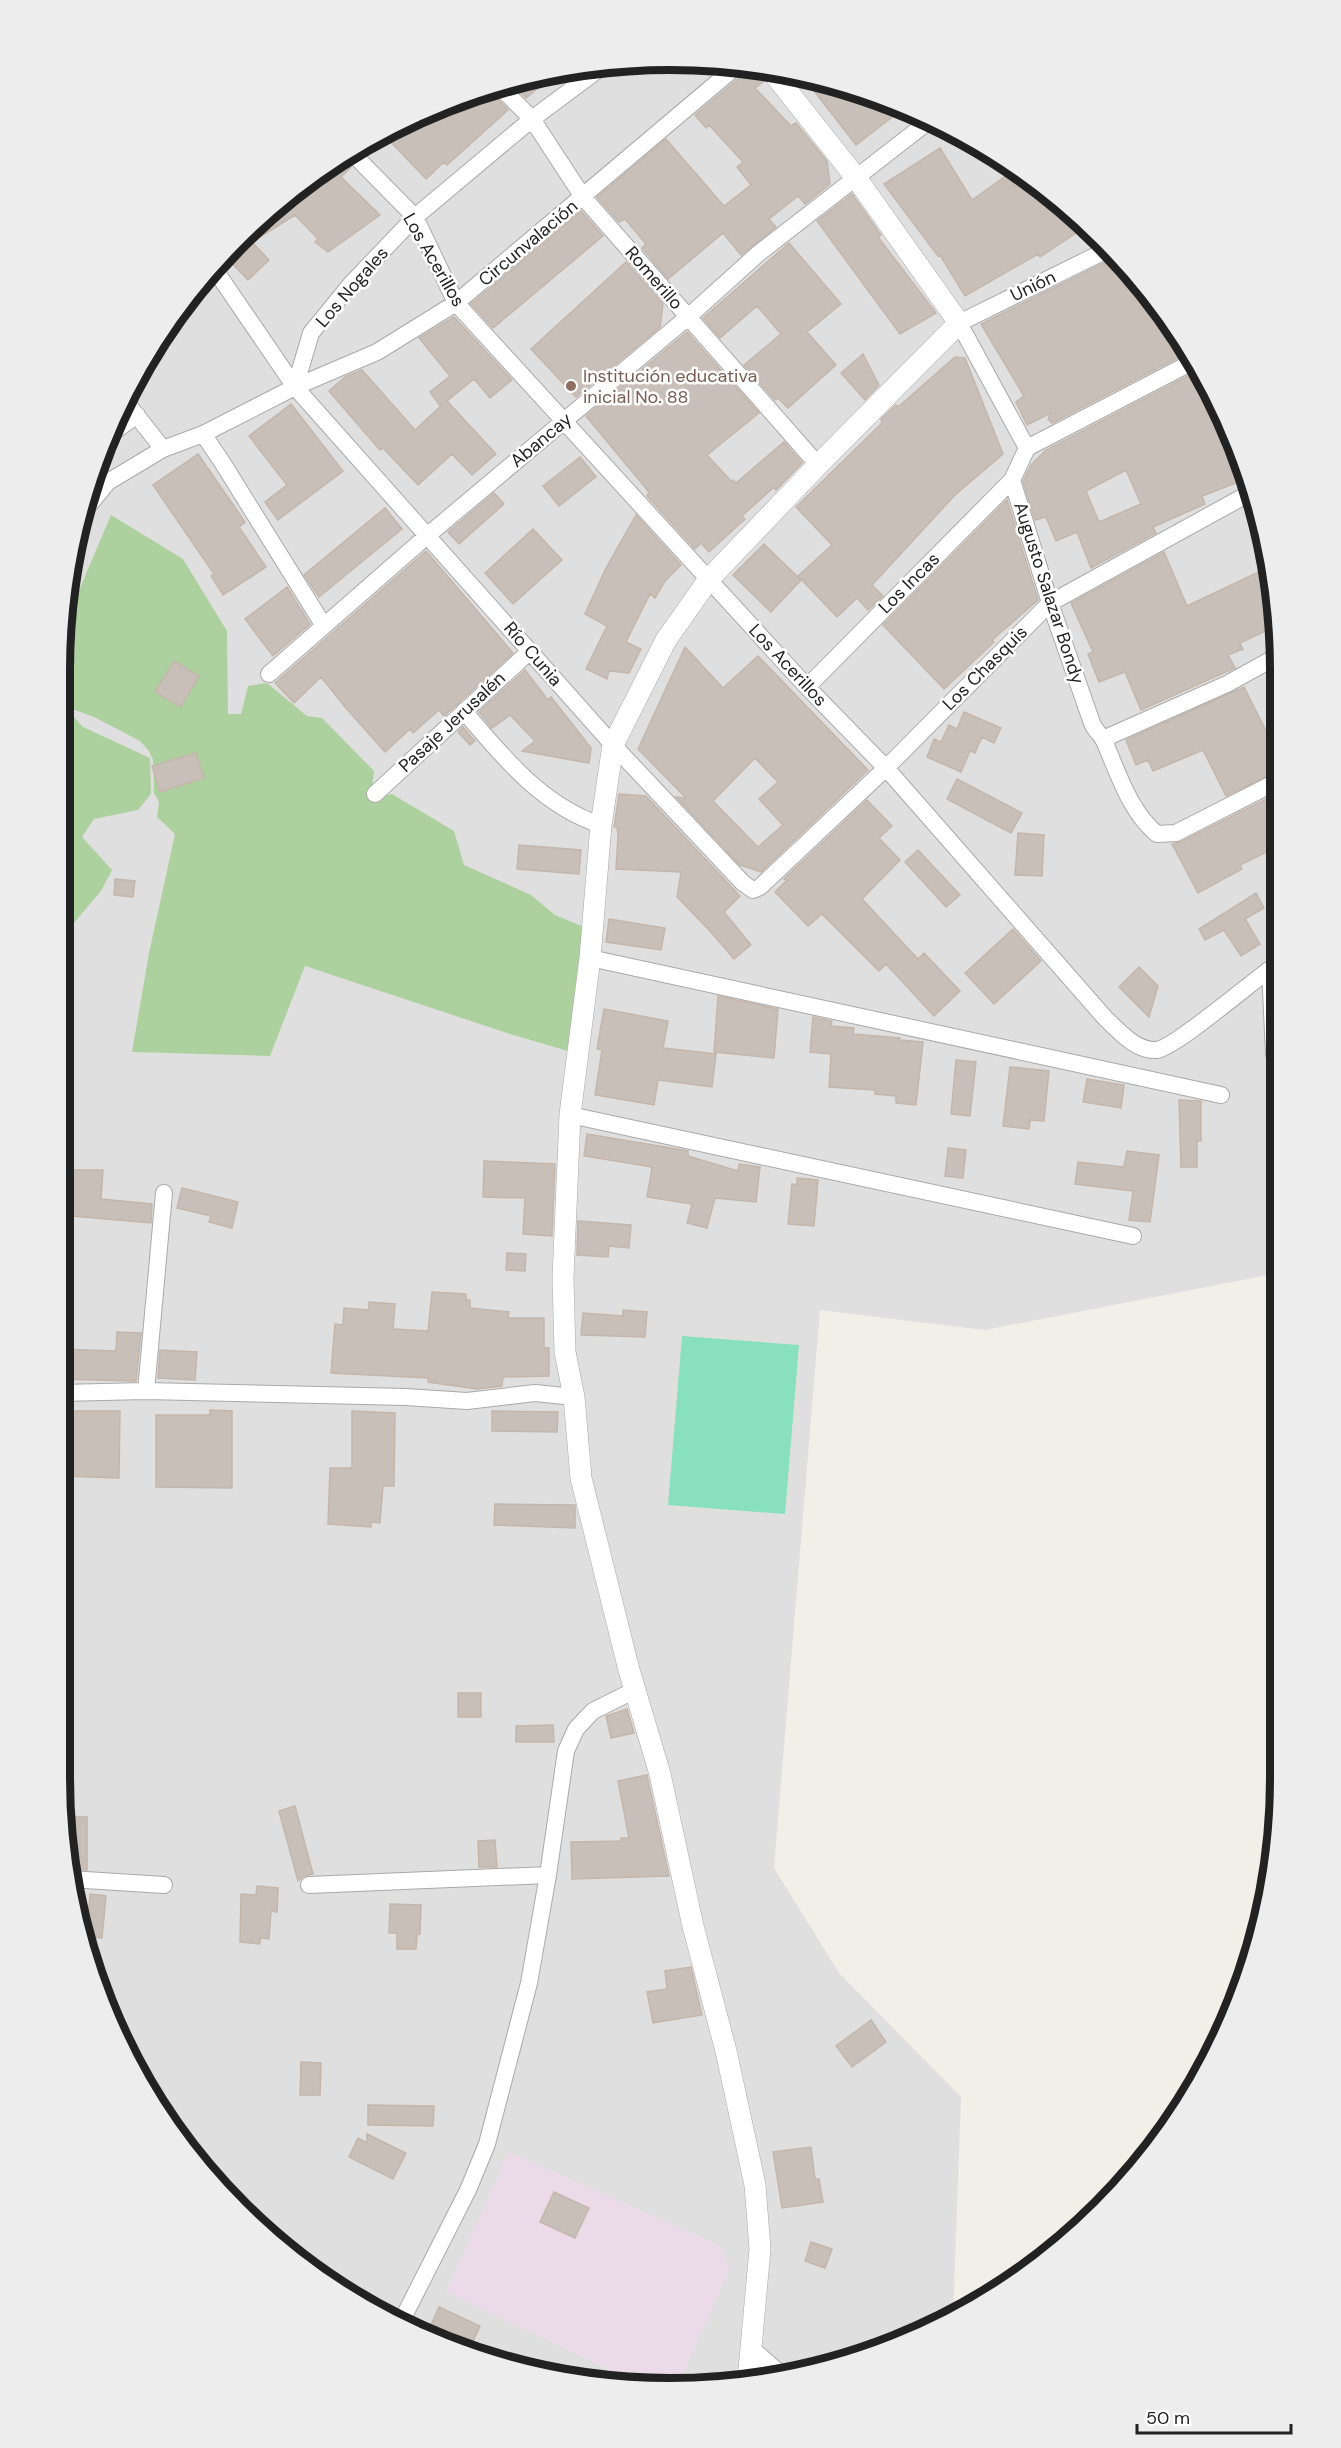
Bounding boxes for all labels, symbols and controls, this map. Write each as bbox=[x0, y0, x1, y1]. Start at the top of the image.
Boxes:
street label: Circunvalación bbox=[473, 194, 583, 292]
street label: Los Acerillos bbox=[398, 209, 470, 311]
street label: Romerillo bbox=[620, 241, 688, 315]
street label: Los Nogales bbox=[310, 242, 394, 332]
street label: Unión bbox=[1006, 265, 1060, 307]
place label: Institución educativa inicial No. 88 bbox=[583, 364, 757, 409]
marker: Institución educativa inicial No. 88 bbox=[564, 379, 578, 393]
street label: Abancay bbox=[505, 407, 577, 473]
street label: Augusto Salazar Bondy bbox=[1008, 499, 1090, 687]
street label: Los Incas bbox=[873, 547, 945, 619]
street label: Río Cunia bbox=[498, 617, 568, 691]
street label: Los Acerillos bbox=[744, 619, 832, 711]
street label: Los Chasquis bbox=[937, 620, 1033, 716]
street label: Pasaje Jerusalén bbox=[393, 666, 511, 778]
scale bar bbox=[1137, 2397, 1292, 2435]
text: 50 m bbox=[1146, 2406, 1190, 2430]

